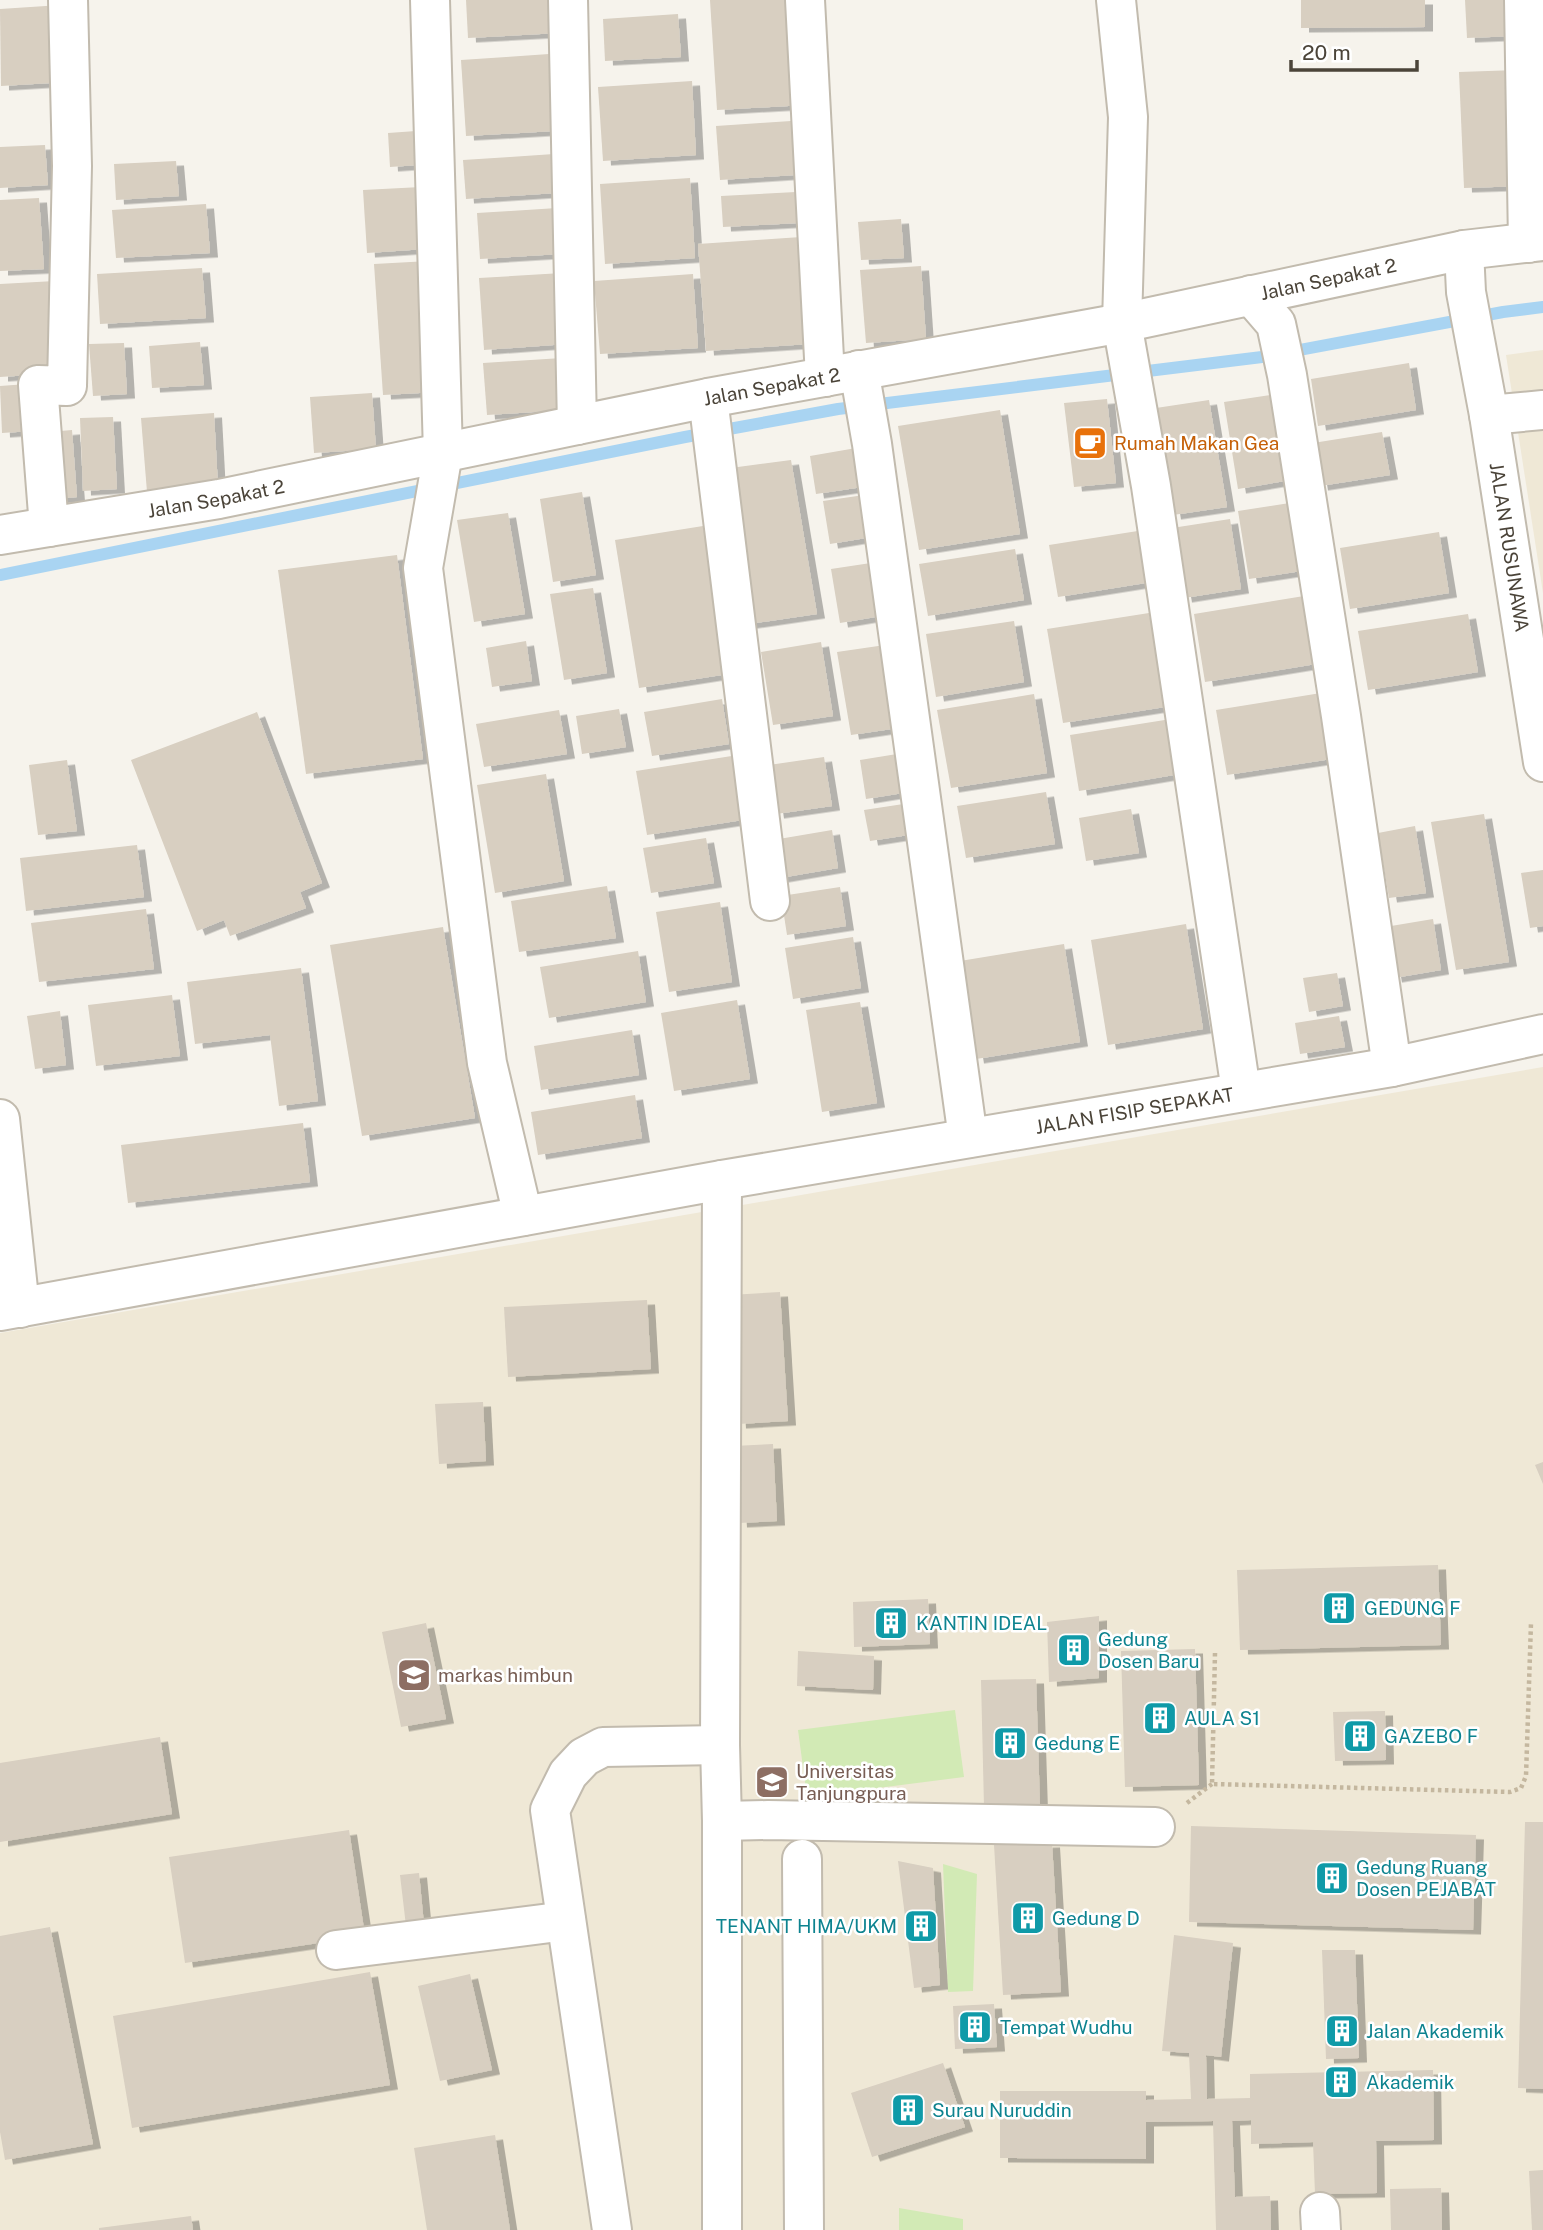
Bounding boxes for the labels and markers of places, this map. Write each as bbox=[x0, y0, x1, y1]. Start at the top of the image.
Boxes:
cafe icon: Rumah Makan Gea bbox=[1071, 424, 1109, 462]
place label: Rumah Makan Gea bbox=[1114, 432, 1279, 454]
building icon: GEDUNG F bbox=[1320, 1589, 1358, 1627]
place label: GEDUNG F bbox=[1364, 1597, 1460, 1619]
building icon: KANTIN IDEAL bbox=[872, 1604, 910, 1642]
place label: KANTIN IDEAL bbox=[916, 1612, 1047, 1634]
place label: Gedung Dosen Baru bbox=[1098, 1628, 1200, 1672]
building icon: Gedung Dosen Baru bbox=[1055, 1631, 1093, 1669]
school or university icon: markas himbun bbox=[395, 1656, 433, 1694]
place label: markas himbun bbox=[438, 1664, 573, 1686]
building icon: AULA S1 bbox=[1141, 1699, 1179, 1737]
place label: AULA S1 bbox=[1184, 1707, 1260, 1729]
building icon: GAZEBO F bbox=[1341, 1717, 1379, 1755]
building icon: Gedung E bbox=[991, 1724, 1029, 1762]
place label: GAZEBO F bbox=[1384, 1725, 1478, 1747]
place label: Gedung E bbox=[1034, 1732, 1120, 1754]
place label: Universitas Tanjungpura bbox=[796, 1760, 907, 1804]
school or university icon: Universitas Tanjungpura bbox=[753, 1763, 791, 1801]
place label: Gedung Ruang Dosen PEJABAT bbox=[1356, 1856, 1496, 1900]
building icon: Gedung Ruang Dosen PEJABAT bbox=[1313, 1859, 1351, 1897]
building icon: Gedung D bbox=[1009, 1899, 1047, 1937]
building icon: TENANT HIMA/UKM bbox=[902, 1907, 940, 1945]
place label: Gedung D bbox=[1052, 1907, 1140, 1929]
place label: TENANT HIMA/UKM bbox=[716, 1915, 897, 1937]
building icon: Tempat Wudhu bbox=[956, 2008, 994, 2046]
building icon: Jalan Akademik bbox=[1323, 2012, 1361, 2050]
place label: Tempat Wudhu bbox=[1000, 2016, 1133, 2038]
place label: Jalan Akademik bbox=[1366, 2020, 1504, 2042]
building icon: Akademik bbox=[1322, 2063, 1360, 2101]
place label: Akademik bbox=[1366, 2071, 1455, 2093]
building icon: Surau Nuruddin bbox=[889, 2091, 927, 2129]
place label: Surau Nuruddin bbox=[932, 2099, 1072, 2121]

